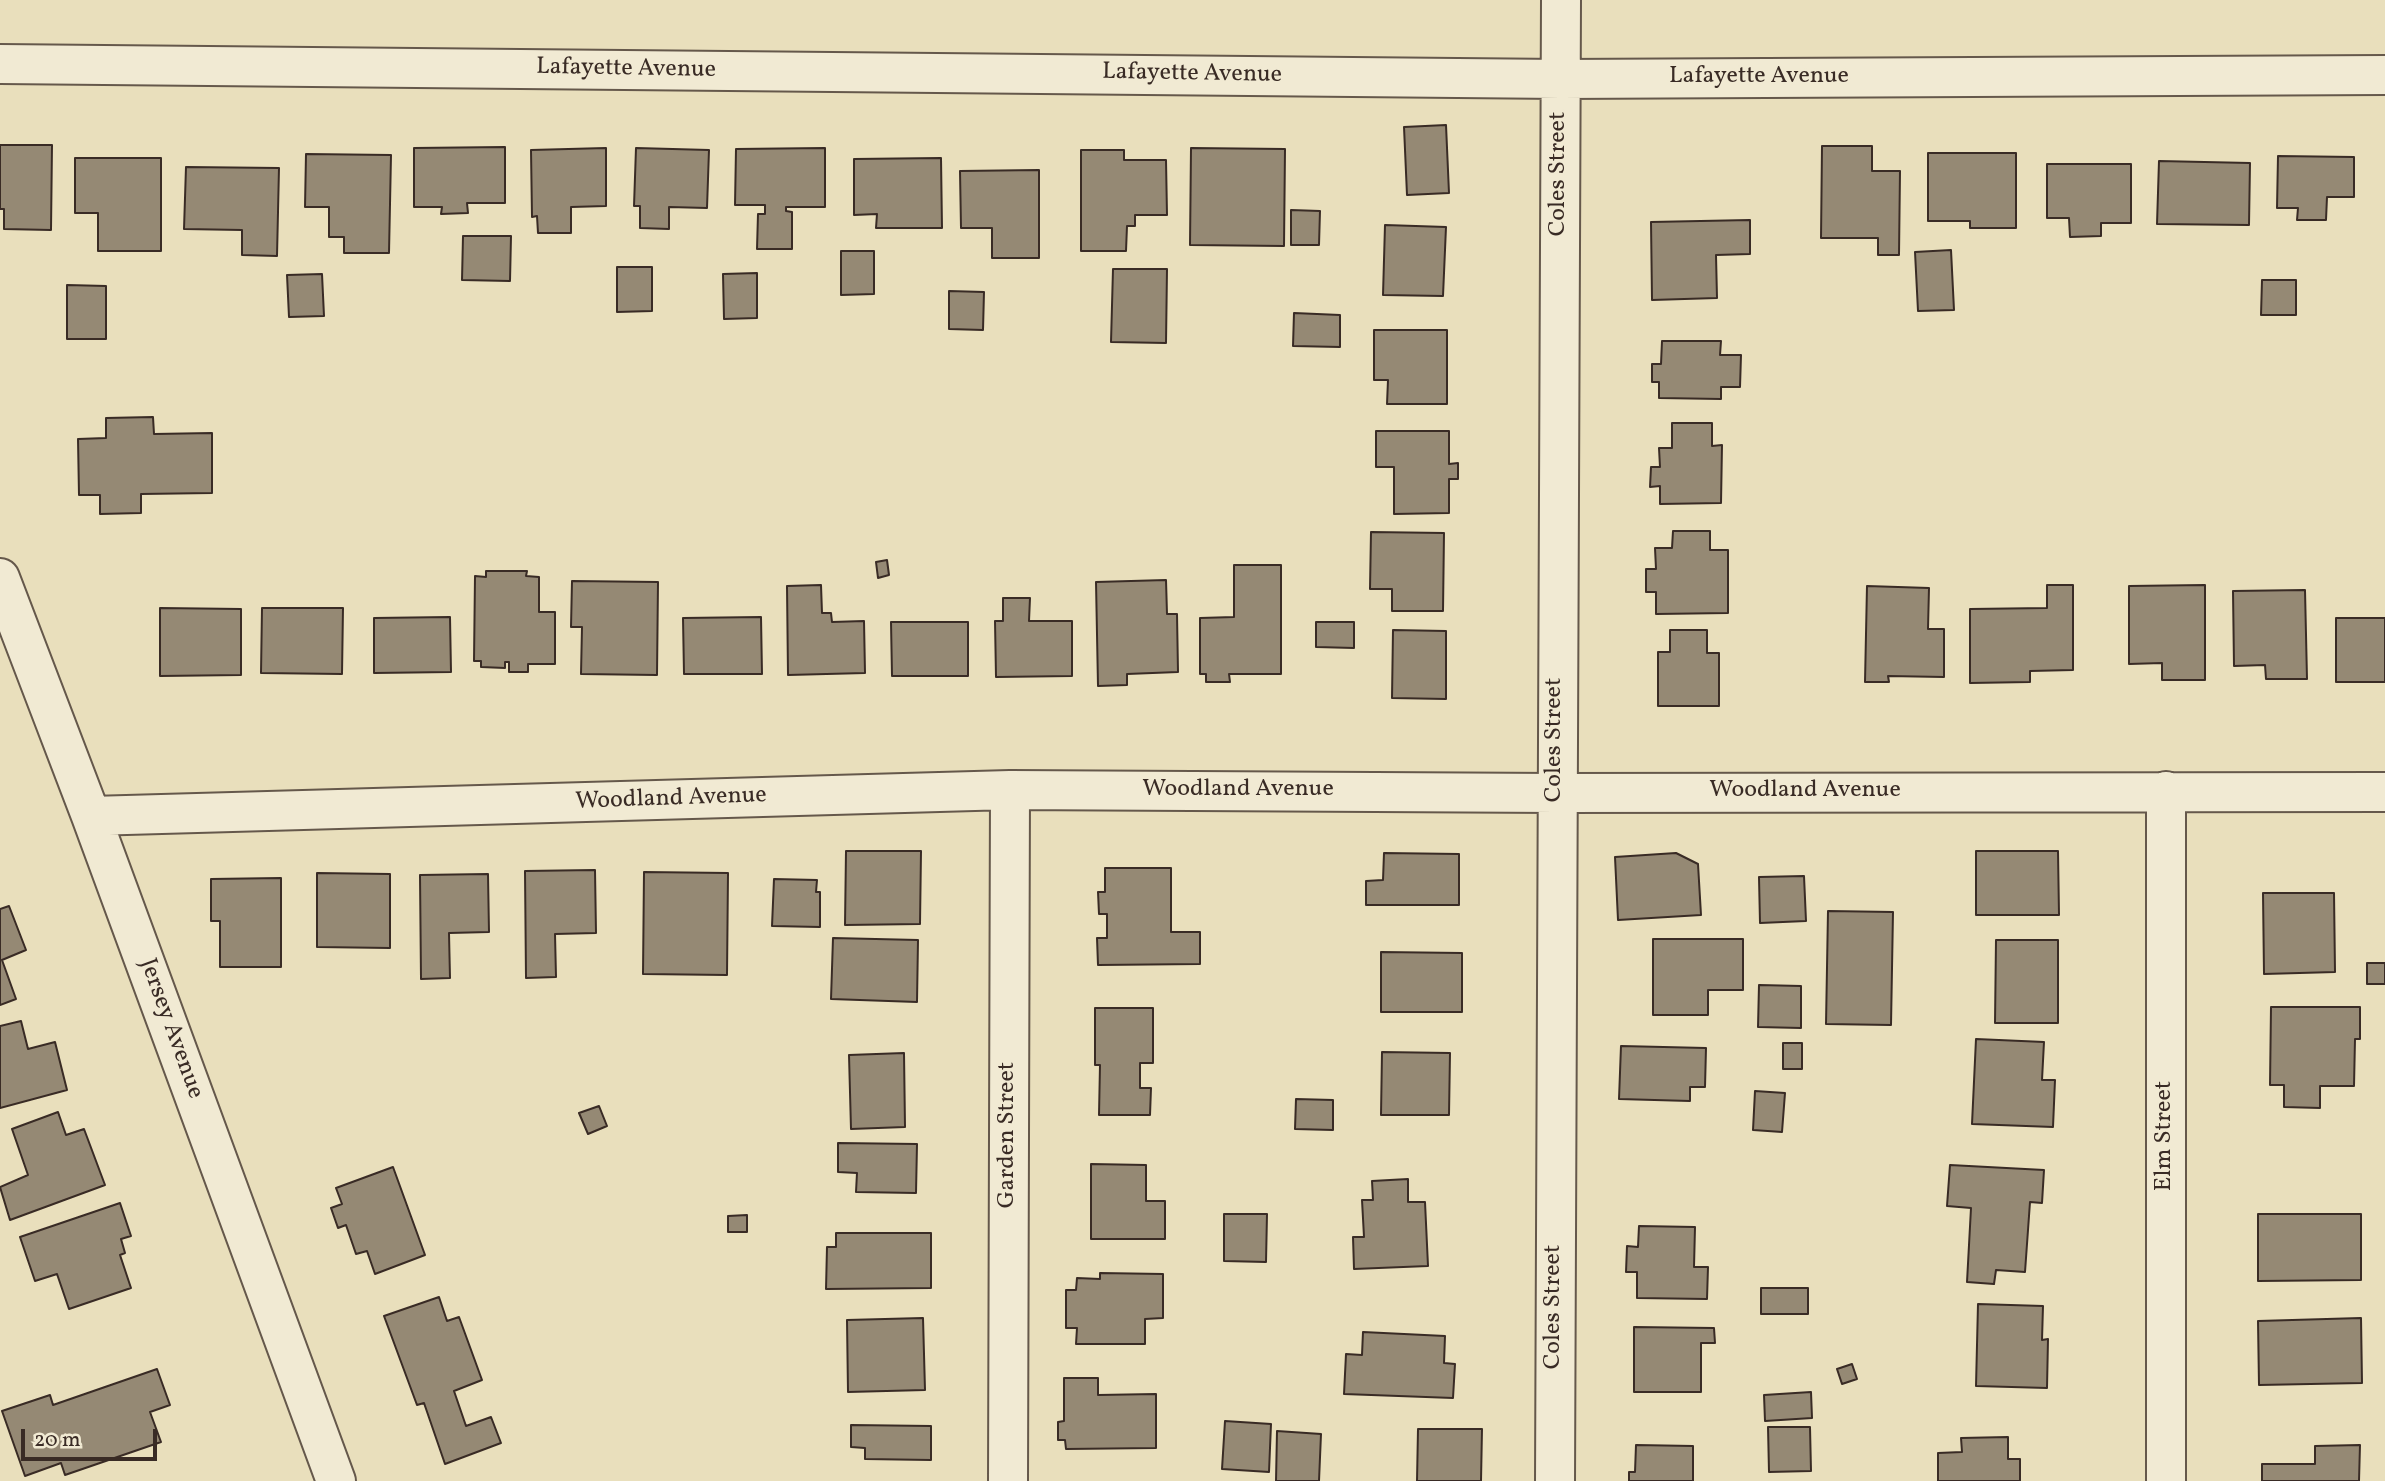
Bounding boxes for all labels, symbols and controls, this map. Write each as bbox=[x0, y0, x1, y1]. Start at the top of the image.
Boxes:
street label: Lafayette Avenue bbox=[536, 54, 716, 86]
street label: Lafayette Avenue bbox=[1102, 59, 1282, 91]
street label: Lafayette Avenue bbox=[1669, 64, 1849, 92]
street label: Coles Street bbox=[1546, 112, 1574, 236]
street label: Coles Street bbox=[1542, 678, 1570, 802]
street label: Woodland Avenue bbox=[1142, 777, 1334, 805]
street label: Woodland Avenue bbox=[1709, 778, 1901, 806]
street label: Woodland Avenue bbox=[575, 782, 767, 818]
street label: Jersey Avenue bbox=[131, 955, 209, 1103]
street label: Garden Street bbox=[995, 1062, 1023, 1208]
street label: Elm Street bbox=[2152, 1081, 2180, 1191]
street label: Coles Street bbox=[1541, 1245, 1569, 1369]
scale bar bbox=[24, 1414, 161, 1458]
text: 20 m bbox=[34, 1426, 80, 1455]

